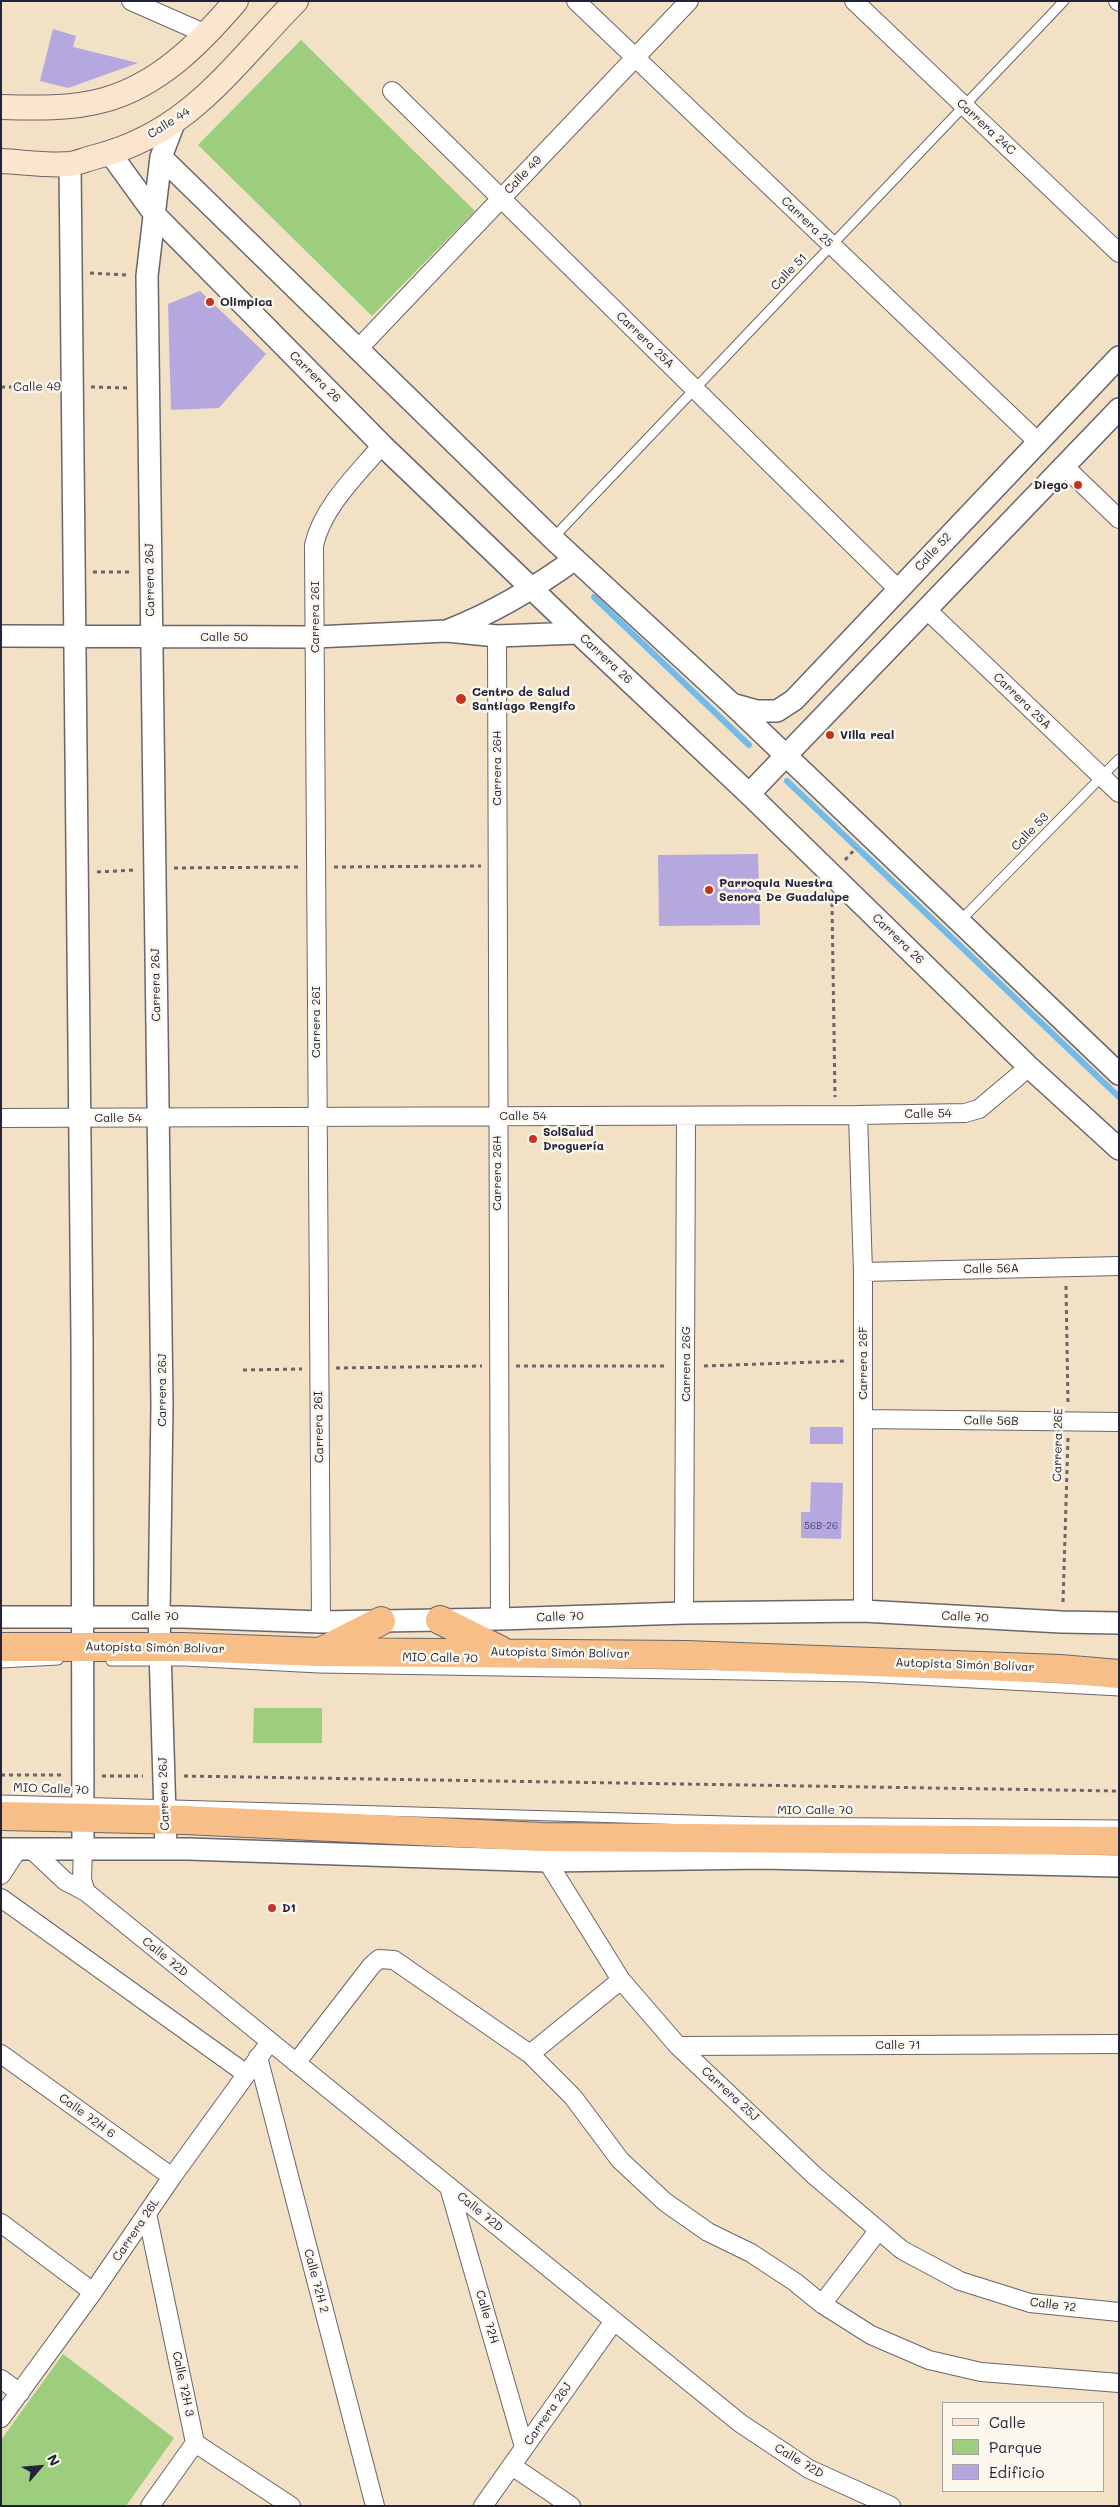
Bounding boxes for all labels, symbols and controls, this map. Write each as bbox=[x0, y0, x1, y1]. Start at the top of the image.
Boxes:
street label: Carrera 24C bbox=[954, 96, 1018, 158]
street label: Calle 44 bbox=[145, 104, 193, 142]
street label: Calle 49 bbox=[501, 153, 545, 197]
street label: Carrera 25 bbox=[778, 194, 836, 250]
street label: Calle 51 bbox=[768, 251, 810, 293]
place label: Olimpica bbox=[220, 295, 273, 309]
marker: Olimpica bbox=[204, 296, 216, 308]
street label: Carrera 25A bbox=[613, 309, 677, 371]
street label: Carrera 26 bbox=[286, 348, 344, 406]
street label: Calle 49 bbox=[13, 379, 61, 395]
place label: Diego bbox=[1034, 478, 1068, 492]
marker: Diego bbox=[1072, 479, 1084, 491]
street label: Calle 52 bbox=[912, 530, 954, 574]
street label: Carrera 26J bbox=[142, 543, 158, 617]
street label: Carrera 26I bbox=[308, 581, 322, 653]
street label: Calle 50 bbox=[200, 630, 248, 644]
street label: Carrera 26 bbox=[577, 631, 635, 687]
street label: Carrera 25A bbox=[990, 670, 1054, 732]
place label: Centro de Salud Santiago Rengifo bbox=[472, 685, 575, 713]
marker: Centro de Salud Santiago Rengifo bbox=[454, 692, 468, 706]
place label: Villa real bbox=[840, 728, 894, 742]
marker: Villa real bbox=[824, 729, 836, 741]
street label: Carrera 26H bbox=[490, 730, 504, 806]
street label: Calle 53 bbox=[1008, 810, 1052, 854]
place label: Parroquia Nuestra Senora De Guadalupe bbox=[719, 876, 849, 904]
marker: Parroquia Nuestra Senora De Guadalupe bbox=[703, 884, 715, 896]
street label: Carrera 26 bbox=[869, 911, 927, 967]
street label: Carrera 26J bbox=[148, 948, 164, 1022]
street label: Carrera 26I bbox=[309, 986, 323, 1058]
street label: Calle 54 bbox=[904, 1106, 952, 1122]
street label: Calle 54 bbox=[499, 1109, 547, 1123]
street label: Calle 54 bbox=[94, 1111, 142, 1125]
place label: SolSalud Droguería bbox=[543, 1125, 604, 1153]
marker: SolSalud Droguería bbox=[527, 1133, 539, 1145]
street label: Carrera 26H bbox=[490, 1135, 504, 1211]
street label: Calle 56A bbox=[963, 1261, 1019, 1277]
street label: Carrera 26G bbox=[679, 1326, 693, 1402]
street label: Carrera 26F bbox=[856, 1326, 870, 1400]
street label: Carrera 26J bbox=[155, 1353, 169, 1427]
street label: Carrera 26I bbox=[311, 1391, 327, 1463]
street label: Carrera 26E bbox=[1050, 1408, 1066, 1482]
street label: Calle 56B bbox=[963, 1413, 1019, 1429]
house number: 56B-26 bbox=[804, 1520, 838, 1532]
street label: Calle 70 bbox=[131, 1609, 179, 1623]
street label: Calle 70 bbox=[536, 1609, 584, 1625]
street label: Calle 70 bbox=[941, 1609, 989, 1625]
street label: Autopista Simón Bolívar bbox=[85, 1640, 225, 1656]
street label: Autopista Simón Bolívar bbox=[490, 1645, 630, 1661]
street label: MIO Calle 70 bbox=[402, 1650, 478, 1666]
street label: Autopista Simón Bolívar bbox=[895, 1655, 1035, 1675]
street label: Carrera 26J bbox=[156, 1757, 172, 1831]
street label: MIO Calle 70 bbox=[13, 1780, 89, 1798]
street label: MIO Calle 70 bbox=[777, 1803, 853, 1817]
place label: D1 bbox=[282, 1901, 296, 1915]
marker: D1 bbox=[266, 1902, 278, 1914]
street label: Calle 72D bbox=[139, 1934, 191, 1980]
street label: Calle 71 bbox=[875, 2038, 921, 2052]
street label: Carrera 25J bbox=[698, 2064, 762, 2124]
street label: Calle 72H 6 bbox=[56, 2091, 118, 2141]
street label: Calle 72D bbox=[454, 2189, 506, 2235]
street label: Carrera 26L bbox=[110, 2196, 162, 2264]
street label: Calle 72H 2 bbox=[301, 2247, 331, 2315]
street label: Calle 72H bbox=[472, 2288, 502, 2346]
street label: Calle 72 bbox=[1029, 2295, 1077, 2315]
street label: Calle 72H 3 bbox=[169, 2350, 197, 2418]
street label: Carrera 26J bbox=[521, 2380, 575, 2448]
legend bbox=[942, 2402, 1105, 2492]
text: Calle bbox=[989, 2412, 1026, 2432]
text: Parque bbox=[989, 2437, 1042, 2457]
street label: Calle 72D bbox=[772, 2441, 826, 2481]
north arrow bbox=[15, 2442, 65, 2492]
text: N bbox=[43, 2451, 65, 2469]
text: Edificio bbox=[989, 2462, 1044, 2482]

